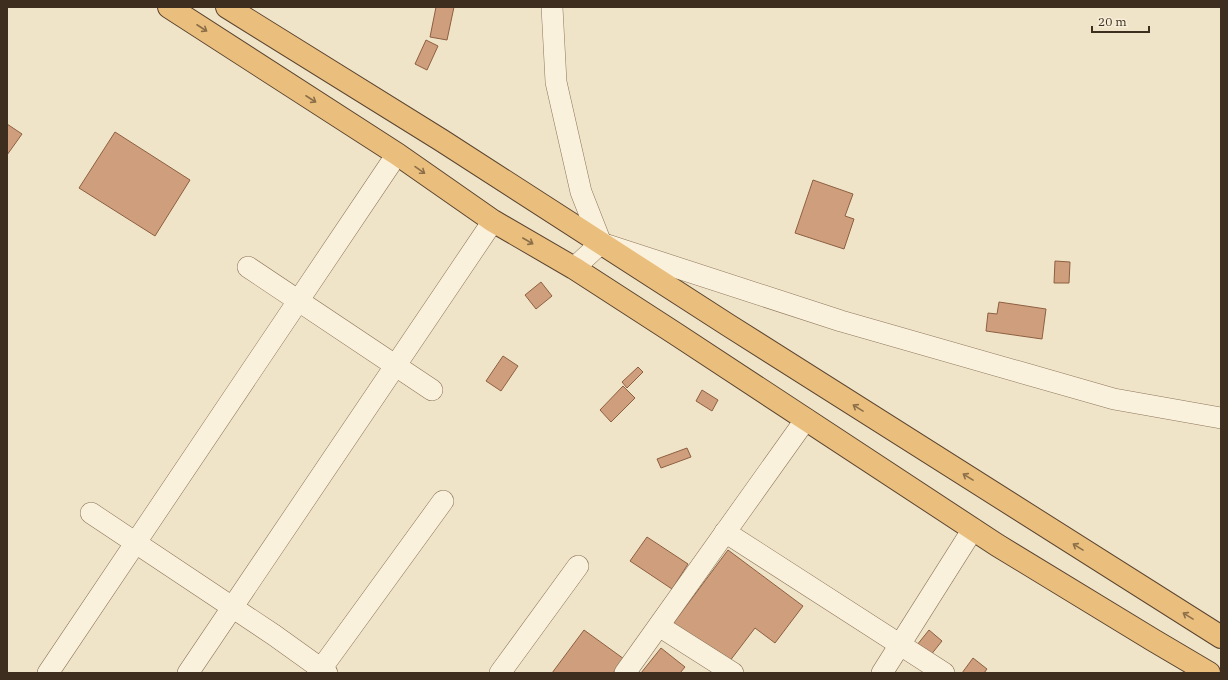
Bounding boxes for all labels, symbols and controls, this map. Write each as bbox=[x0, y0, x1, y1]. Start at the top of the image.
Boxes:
scale bar bbox=[1092, 8, 1149, 34]
text: 20 m bbox=[1098, 14, 1127, 29]
one-way arrow bbox=[196, 24, 207, 32]
one-way arrow bbox=[305, 95, 316, 103]
one-way arrow bbox=[414, 166, 425, 174]
one-way arrow bbox=[522, 238, 534, 246]
one-way arrow bbox=[852, 403, 864, 411]
one-way arrow bbox=[963, 473, 974, 481]
one-way arrow bbox=[1072, 542, 1084, 550]
one-way arrow bbox=[1183, 612, 1194, 620]

